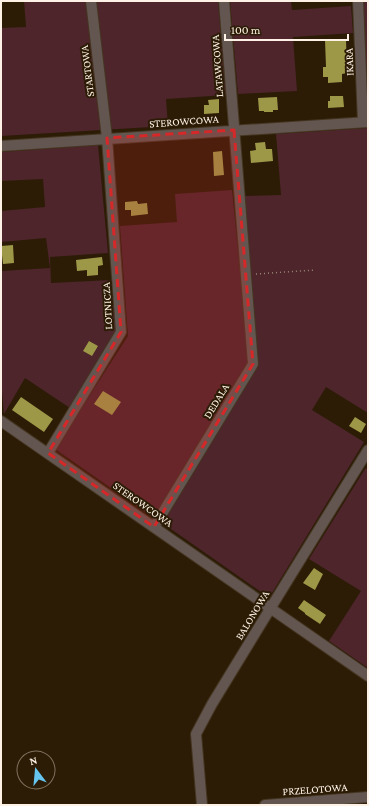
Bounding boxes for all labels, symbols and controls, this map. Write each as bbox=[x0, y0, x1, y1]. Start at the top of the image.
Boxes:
scale bar bbox=[225, 16, 348, 42]
text: 100 m bbox=[231, 23, 261, 37]
street label: LATAWCOWA bbox=[209, 34, 225, 98]
street label: STARTOWA bbox=[78, 44, 96, 97]
street label: IKARA bbox=[342, 47, 355, 76]
street label: STEROWCOWA bbox=[149, 113, 220, 129]
street label: LOTNICZA bbox=[100, 281, 114, 330]
street label: DEDALA bbox=[201, 381, 231, 421]
street label: STEROWCOWA bbox=[111, 479, 176, 529]
street label: BALONOWA bbox=[233, 588, 272, 642]
north arrow bbox=[16, 750, 56, 790]
text: N bbox=[28, 753, 39, 767]
street label: PRZELOTOWA bbox=[282, 781, 349, 797]

